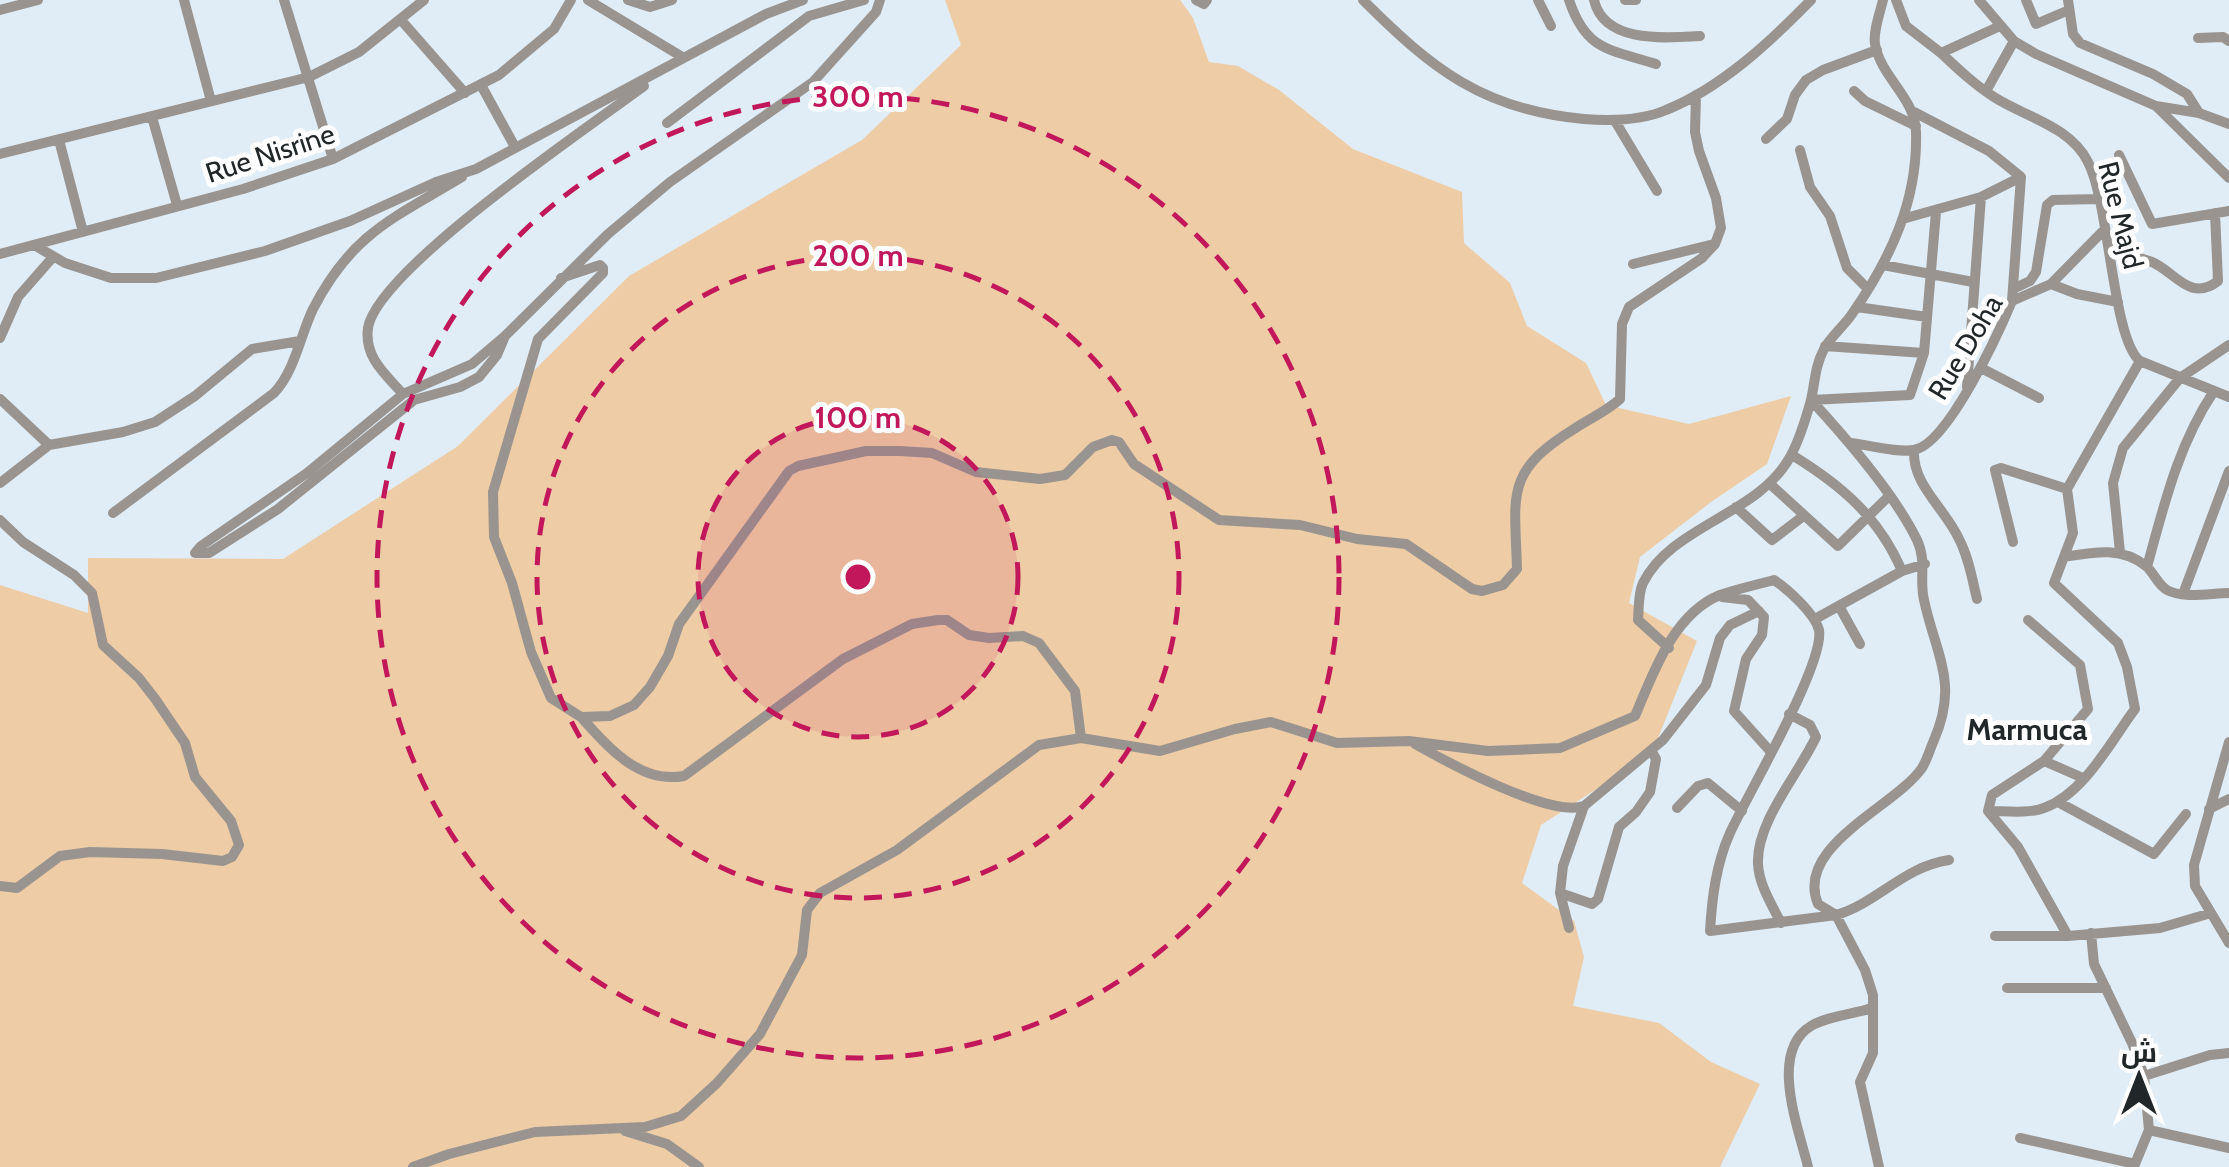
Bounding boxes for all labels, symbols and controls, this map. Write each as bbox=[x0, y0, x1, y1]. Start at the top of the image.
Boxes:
text: 300 m bbox=[812, 78, 904, 115]
street label: Rue Nisrine bbox=[201, 116, 339, 190]
street label: Rue Majd bbox=[2091, 158, 2151, 272]
text: 200 m bbox=[812, 237, 904, 274]
street label: Rue Doha bbox=[1921, 288, 2010, 405]
text: 100 m bbox=[815, 399, 901, 436]
centre of rings bbox=[840, 559, 876, 595]
district label: Marmuca bbox=[1967, 711, 2087, 748]
north arrow bbox=[2089, 1027, 2189, 1127]
text: ش bbox=[2121, 1035, 2157, 1069]

